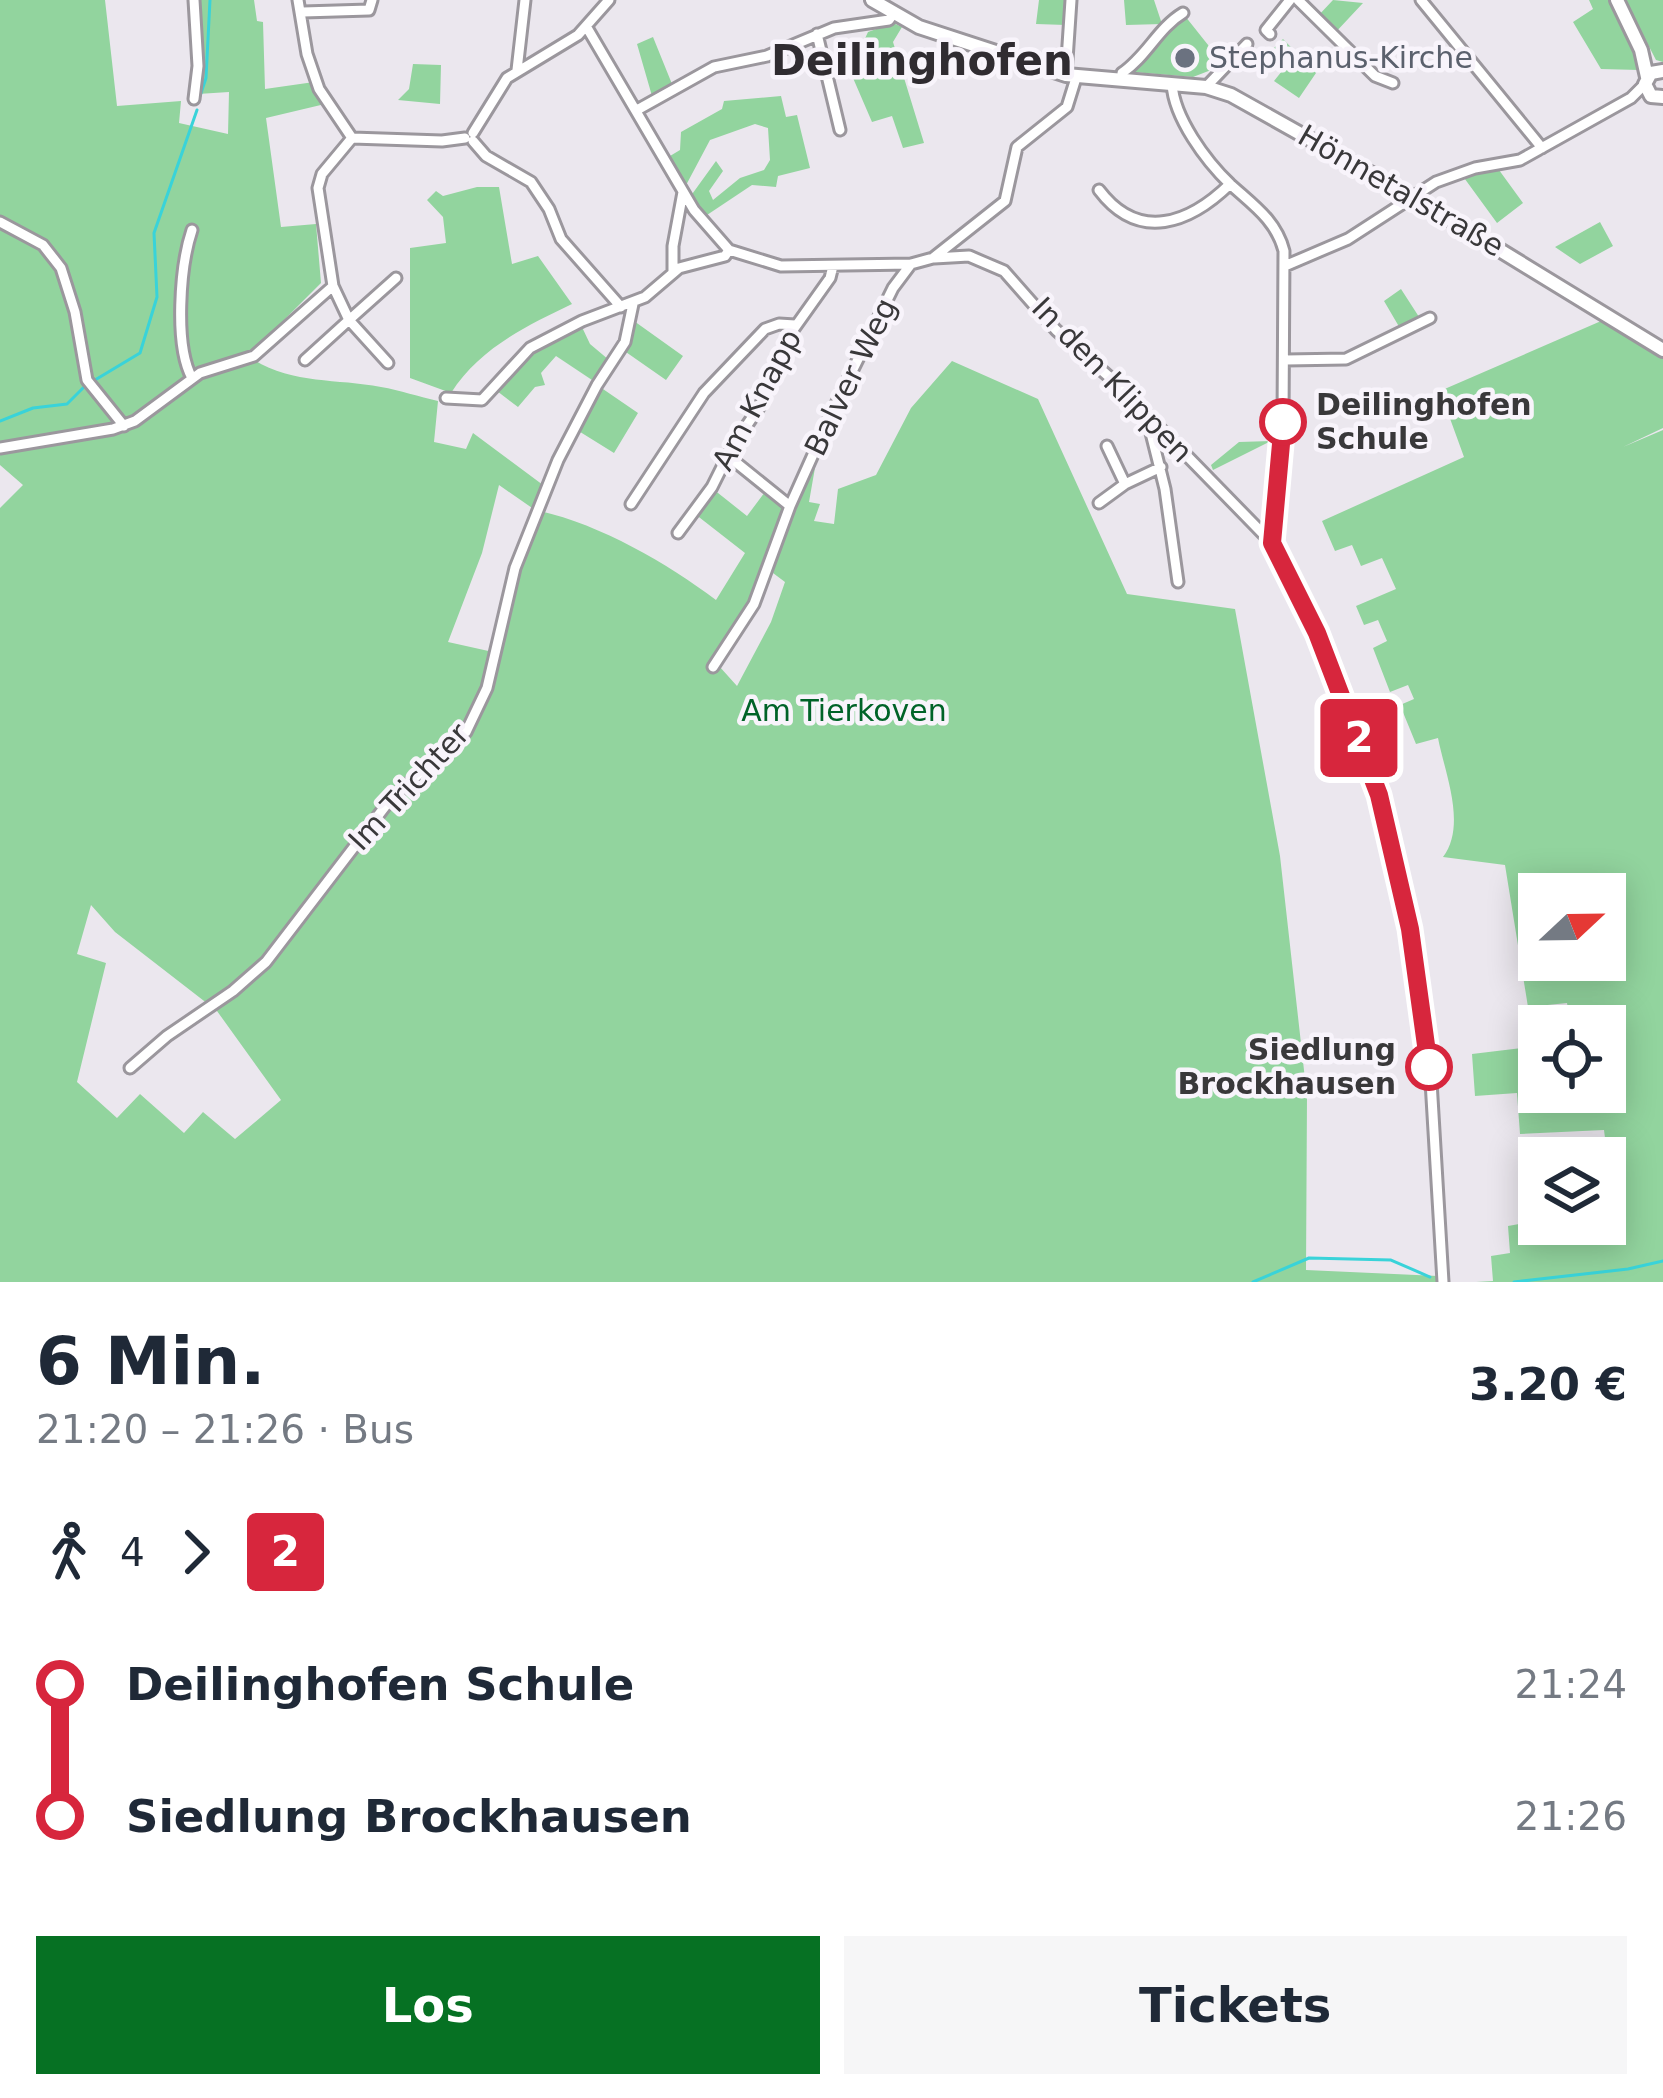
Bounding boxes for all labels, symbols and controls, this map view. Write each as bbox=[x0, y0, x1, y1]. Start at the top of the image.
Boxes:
district label: Deilinghofen bbox=[771, 36, 1073, 85]
place label: Stephanus-Kirche bbox=[1209, 40, 1473, 75]
marker: Stephanus-Kirche bbox=[1172, 45, 1198, 71]
street label: Hönnetalstraße bbox=[1292, 118, 1510, 264]
street label: In den Klippen bbox=[1025, 290, 1200, 469]
street label: Balver Weg bbox=[797, 292, 904, 461]
street label: Am Knapp bbox=[705, 323, 808, 476]
place label: Deilinghofen Schule bbox=[1316, 387, 1532, 456]
marker: Deilinghofen Schule bbox=[1261, 400, 1305, 444]
park label: Am Tierkoven bbox=[741, 693, 947, 728]
line badge: 2 bbox=[1320, 699, 1398, 777]
text: 2 bbox=[1344, 713, 1374, 762]
street label: Im Trichter bbox=[341, 716, 477, 857]
north arrow bbox=[1518, 873, 1626, 981]
map controls bbox=[1518, 873, 1626, 1245]
button: locate bbox=[1518, 1005, 1626, 1113]
place label: Siedlung Brockhausen bbox=[1177, 1032, 1396, 1101]
marker: Siedlung Brockhausen bbox=[1407, 1045, 1451, 1089]
button: layers bbox=[1518, 1137, 1626, 1245]
text: 6 Min. bbox=[36, 1323, 265, 1400]
text: 3.20 € bbox=[1469, 1358, 1627, 1411]
text: 21:20 – 21:26 · Bus bbox=[36, 1407, 414, 1452]
icon: walk bbox=[36, 1519, 102, 1585]
icon: forward bbox=[163, 1519, 229, 1585]
text: 2 bbox=[271, 1527, 300, 1576]
text: 4 bbox=[120, 1530, 145, 1575]
text: Deilinghofen Schule bbox=[126, 1658, 634, 1711]
text: 21:24 bbox=[1515, 1662, 1627, 1707]
text: Siedlung Brockhausen bbox=[126, 1790, 692, 1843]
text: 21:26 bbox=[1515, 1794, 1627, 1839]
button: Los bbox=[36, 1936, 820, 2074]
button: Tickets bbox=[844, 1936, 1627, 2074]

